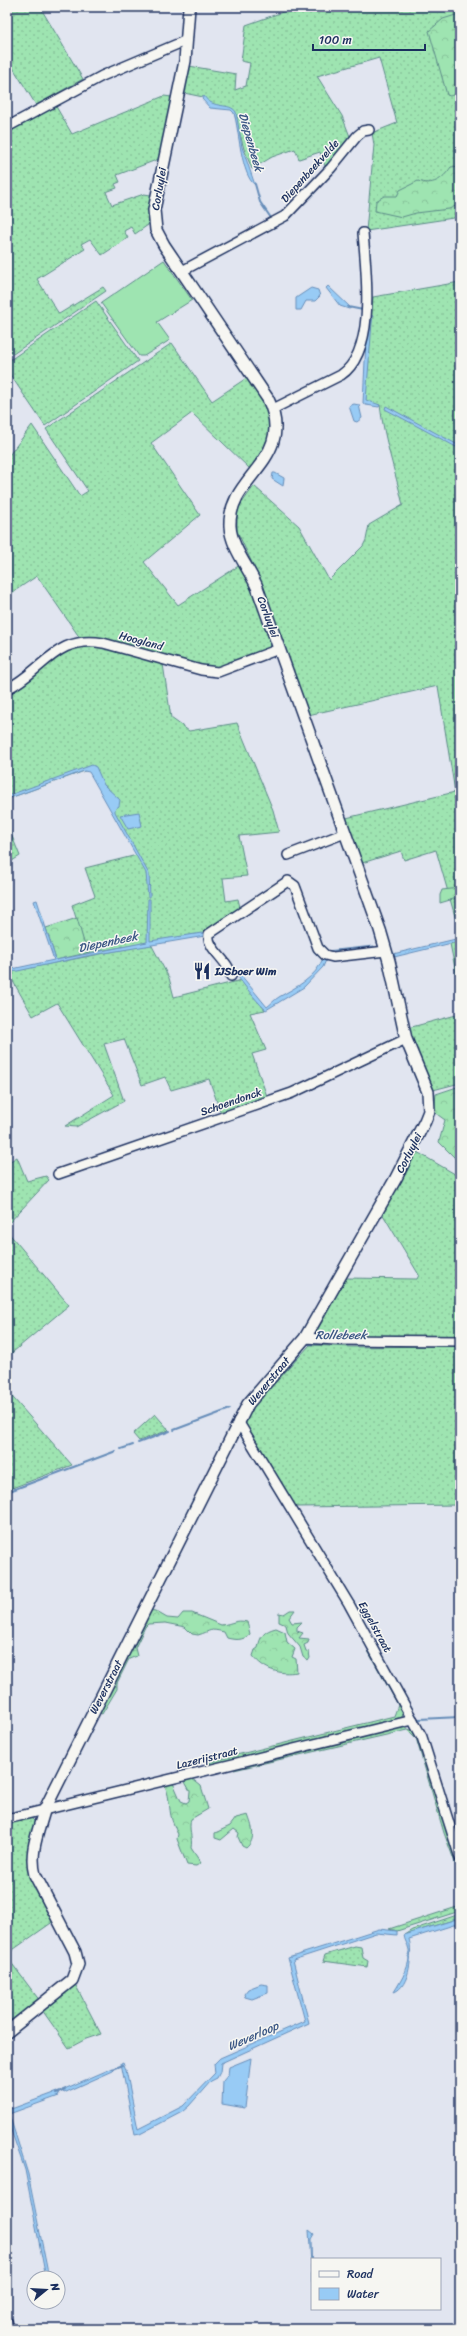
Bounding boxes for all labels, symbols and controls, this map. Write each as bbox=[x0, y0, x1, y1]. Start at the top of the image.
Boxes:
scale bar bbox=[313, 26, 425, 52]
text: 100 m bbox=[319, 29, 352, 51]
water label: Diepenbeek bbox=[232, 110, 270, 176]
street label: Diepenbeekvelde bbox=[276, 135, 344, 207]
street label: Corluylei bbox=[146, 165, 172, 212]
street label: Corluylei bbox=[252, 593, 285, 641]
street label: Hoogland bbox=[117, 626, 166, 656]
water label: Diepenbeek bbox=[76, 925, 141, 959]
restaurant icon: IJSboer Wim bbox=[192, 961, 212, 981]
place label: IJSboer Wim bbox=[214, 962, 277, 981]
street label: Schoendonck bbox=[198, 1083, 264, 1121]
street label: Corluylei bbox=[391, 1129, 428, 1177]
water label: Rollebeek bbox=[315, 1324, 368, 1346]
street label: Weverstraat bbox=[243, 1352, 296, 1410]
street label: Eggelstraat bbox=[353, 1598, 397, 1656]
street label: Weverstraat bbox=[84, 1656, 128, 1717]
street label: Lazerijstraat bbox=[174, 1741, 240, 1775]
water label: Weverloop bbox=[224, 2014, 284, 2057]
legend bbox=[311, 2258, 441, 2310]
text: Road bbox=[347, 2263, 374, 2285]
north arrow bbox=[26, 2270, 66, 2310]
text: N bbox=[45, 2280, 65, 2294]
text: Water bbox=[347, 2283, 380, 2305]

